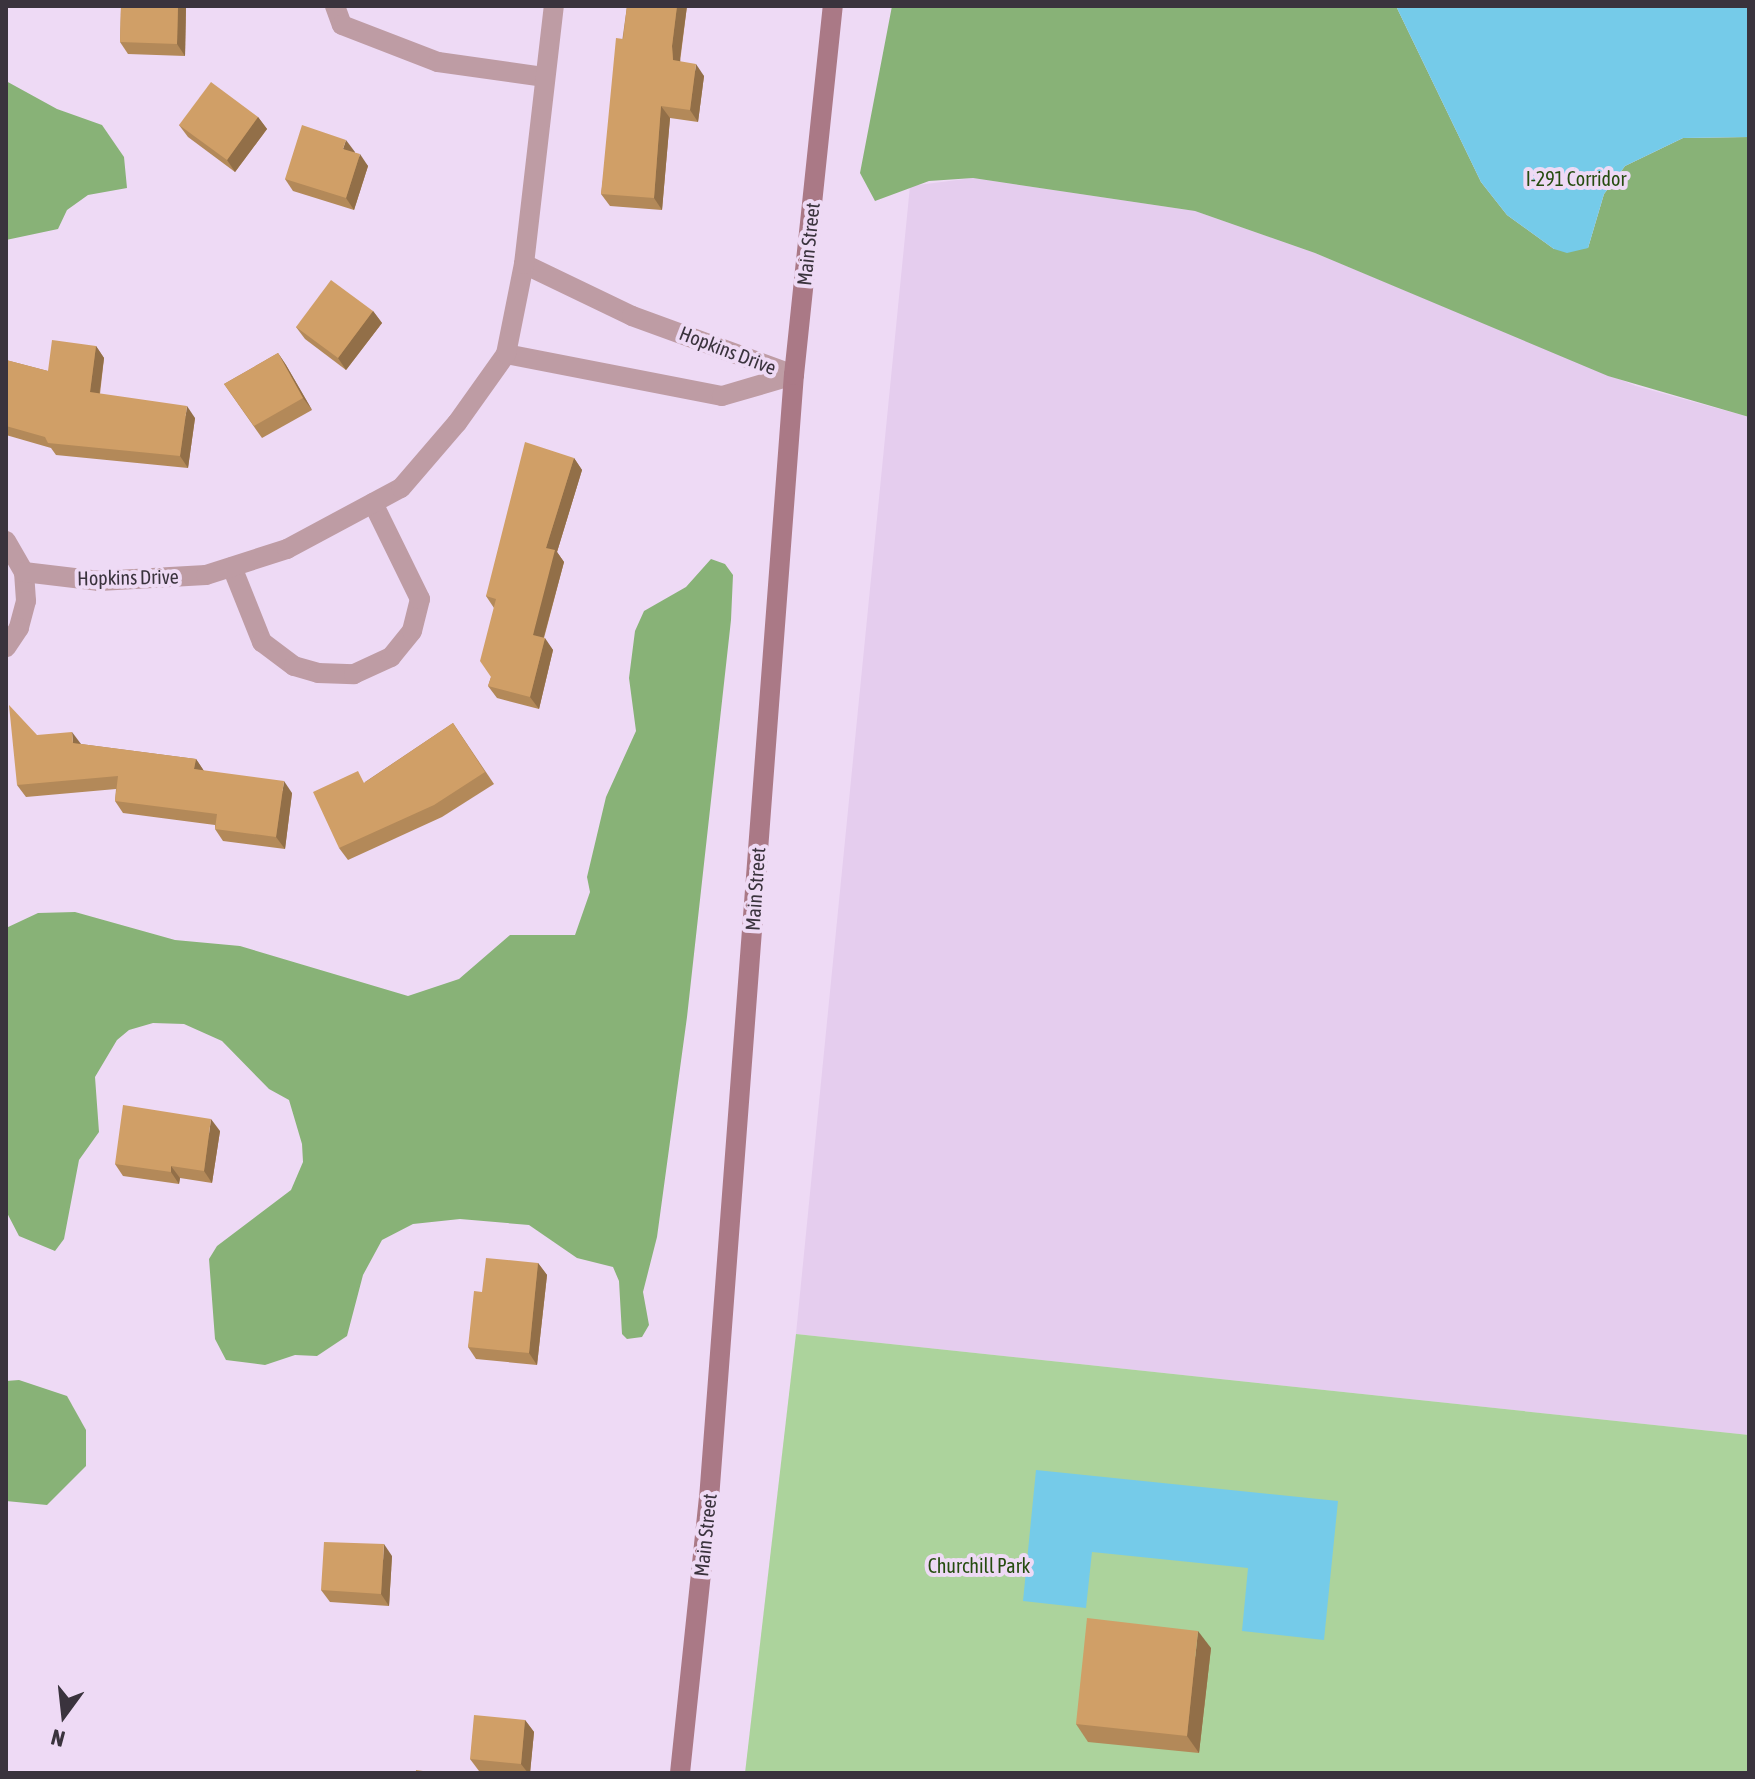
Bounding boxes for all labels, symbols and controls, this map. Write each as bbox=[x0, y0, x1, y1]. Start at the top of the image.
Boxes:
park label: I-291 Corridor bbox=[1526, 166, 1626, 190]
street label: Main Street bbox=[792, 201, 824, 287]
street label: Hopkins Drive bbox=[676, 321, 780, 379]
street label: Hopkins Drive bbox=[77, 564, 179, 590]
street label: Main Street bbox=[740, 846, 770, 932]
street label: Main Street bbox=[689, 1492, 721, 1578]
park label: Churchill Park bbox=[928, 1553, 1030, 1577]
north arrow bbox=[24, 1675, 104, 1755]
text: N bbox=[48, 1724, 67, 1752]

